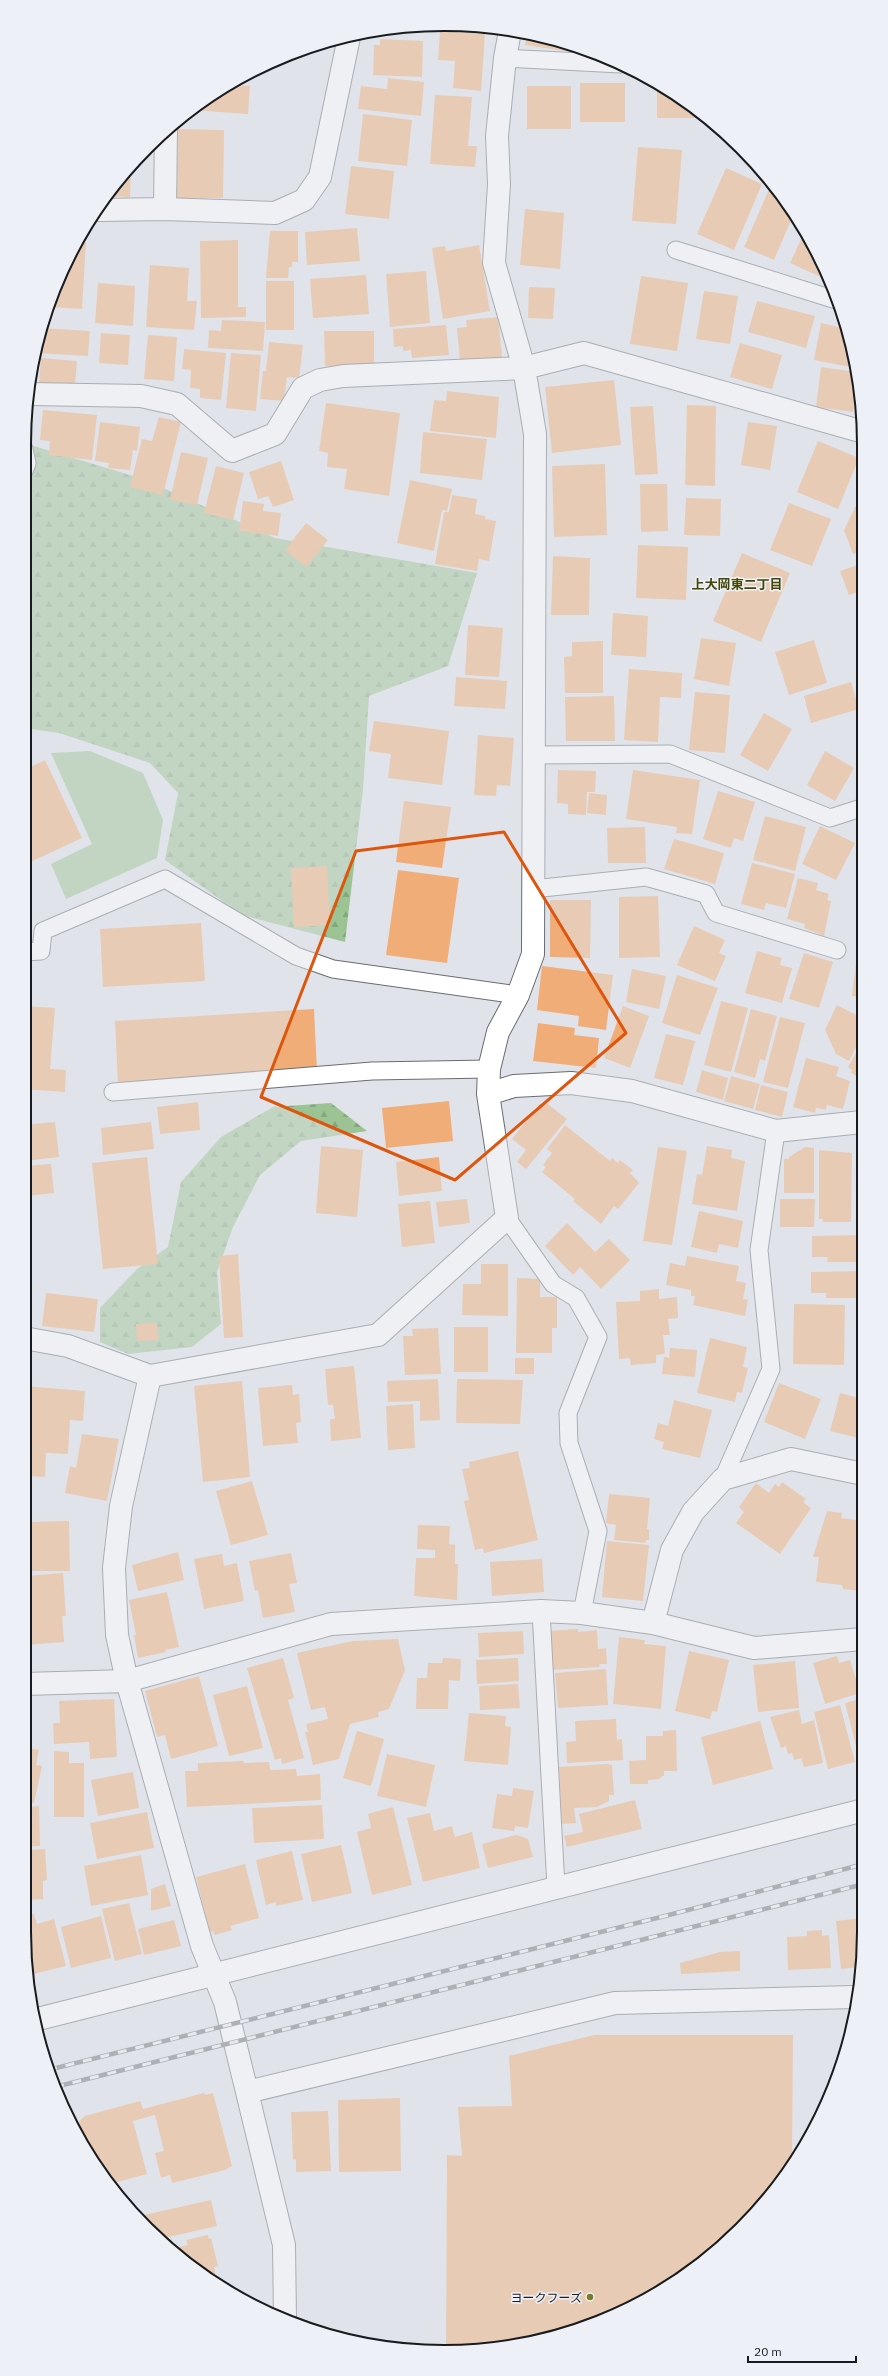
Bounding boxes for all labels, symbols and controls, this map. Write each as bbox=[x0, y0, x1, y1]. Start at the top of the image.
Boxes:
district label: 上大岡東二丁目 bbox=[691, 576, 783, 593]
place label: ヨークフーズ bbox=[511, 2290, 582, 2305]
marker: ヨークフーズ bbox=[585, 2292, 595, 2302]
scale bar bbox=[748, 2338, 856, 2364]
text: 20 m bbox=[754, 2344, 782, 2359]

